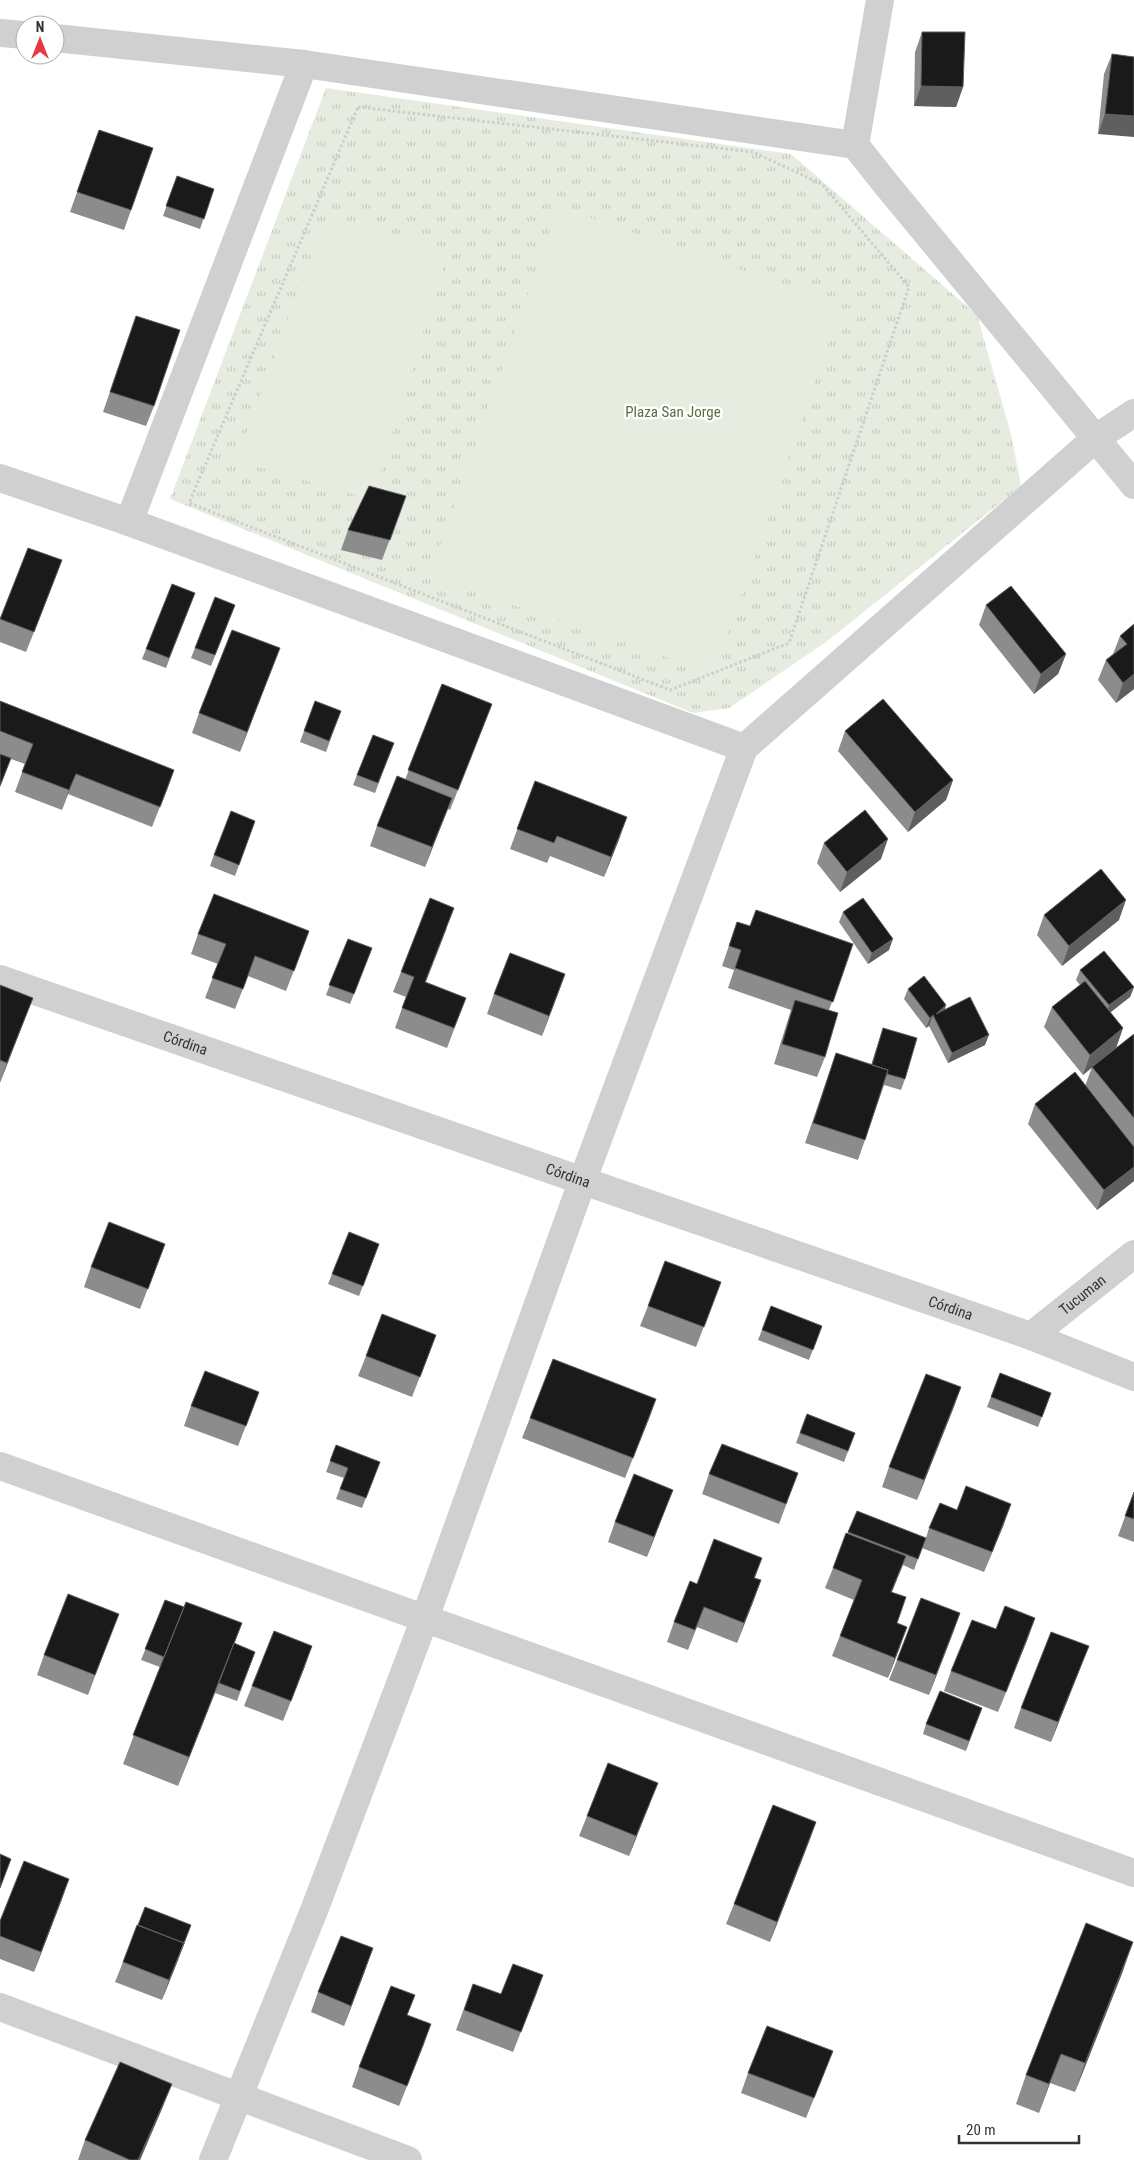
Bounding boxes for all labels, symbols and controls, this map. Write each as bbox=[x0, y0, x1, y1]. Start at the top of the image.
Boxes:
north arrow bbox=[15, 15, 65, 65]
text: N bbox=[36, 19, 44, 35]
park label: Plaza San Jorge bbox=[625, 403, 721, 421]
street label: Córdina bbox=[161, 1027, 210, 1059]
street label: Córdina bbox=[543, 1160, 593, 1192]
street label: Tucuman bbox=[1056, 1271, 1109, 1319]
street label: Córdina bbox=[926, 1292, 975, 1324]
scale bar bbox=[959, 2112, 1079, 2144]
text: 20 m bbox=[966, 2121, 996, 2139]

